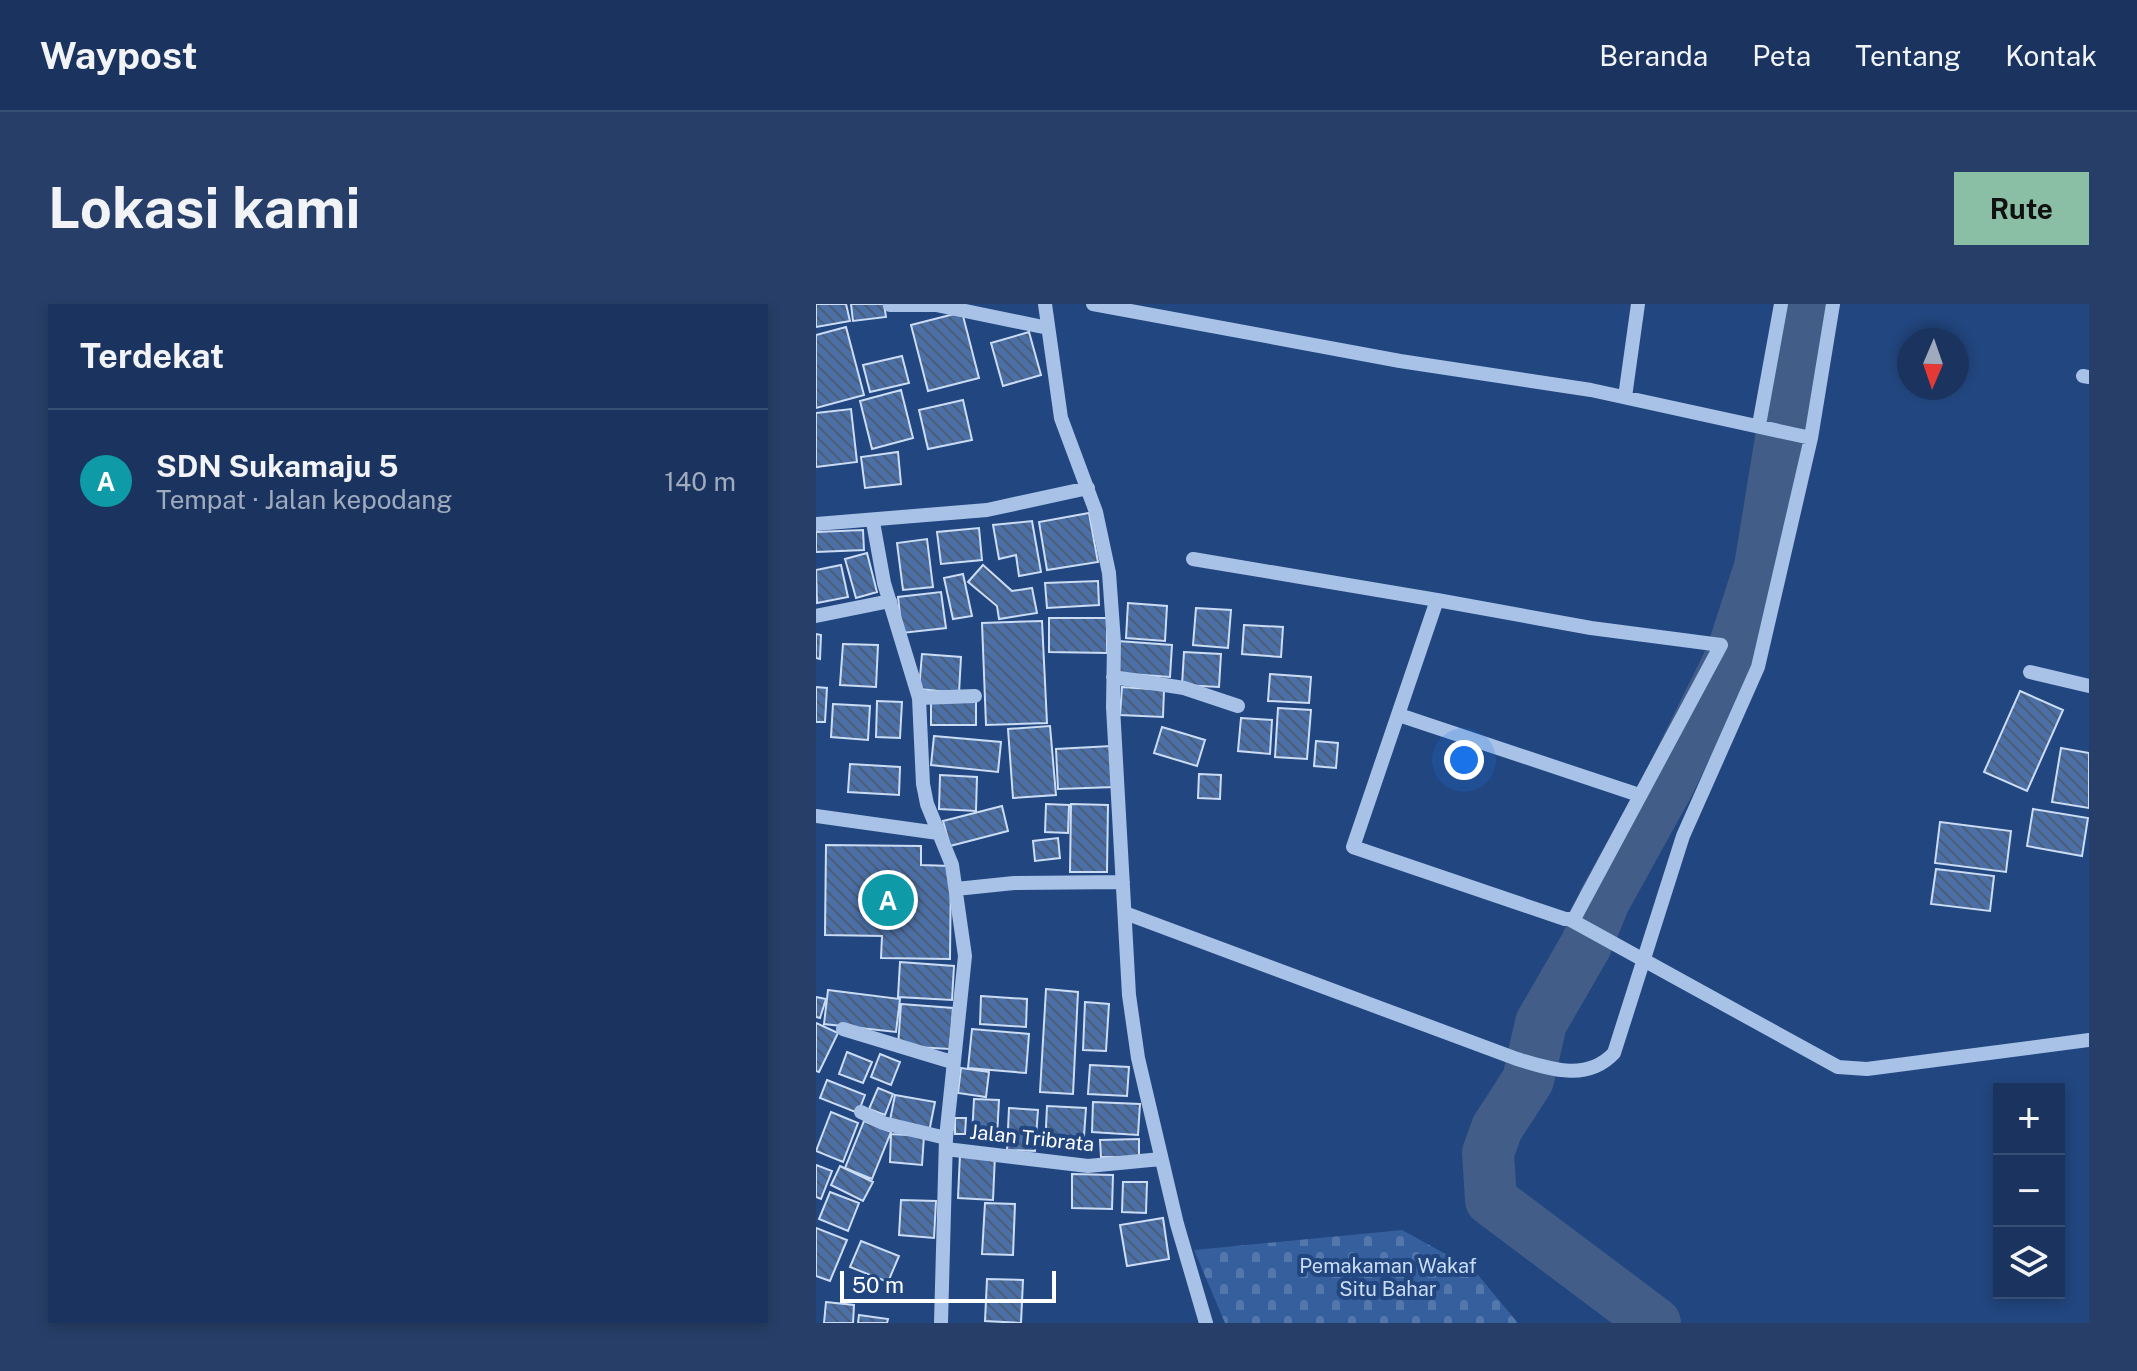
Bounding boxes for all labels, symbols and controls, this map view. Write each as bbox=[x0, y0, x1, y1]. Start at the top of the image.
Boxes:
text: Waypost bbox=[40, 33, 198, 78]
text: Beranda bbox=[1599, 39, 1708, 72]
text: Peta bbox=[1752, 39, 1811, 72]
text: Tentang bbox=[1855, 39, 1961, 72]
text: Kontak bbox=[2005, 39, 2097, 72]
button: Rute bbox=[1954, 172, 2089, 245]
text: Lokasi kami bbox=[48, 175, 360, 241]
north arrow bbox=[1897, 328, 1969, 400]
text: Terdekat bbox=[80, 336, 224, 376]
text: SDN Sukamaju 5 bbox=[156, 448, 398, 484]
text: A bbox=[97, 466, 115, 497]
text: 140 m bbox=[664, 466, 736, 497]
text: Tempat · Jalan kepodang bbox=[156, 484, 452, 515]
your location bbox=[1444, 740, 1484, 780]
pin: A bbox=[862, 870, 914, 930]
map controls bbox=[1993, 1083, 2065, 1299]
button: + bbox=[1993, 1083, 2065, 1155]
street label: Jalan Tribrata bbox=[969, 1120, 1095, 1156]
button: − bbox=[1993, 1155, 2065, 1227]
button: layers bbox=[1993, 1227, 2065, 1299]
park label: Pemakaman Wakaf Situ Bahar bbox=[1299, 1254, 1477, 1301]
scale bar bbox=[840, 1267, 1056, 1303]
text: 50 m bbox=[852, 1272, 904, 1298]

